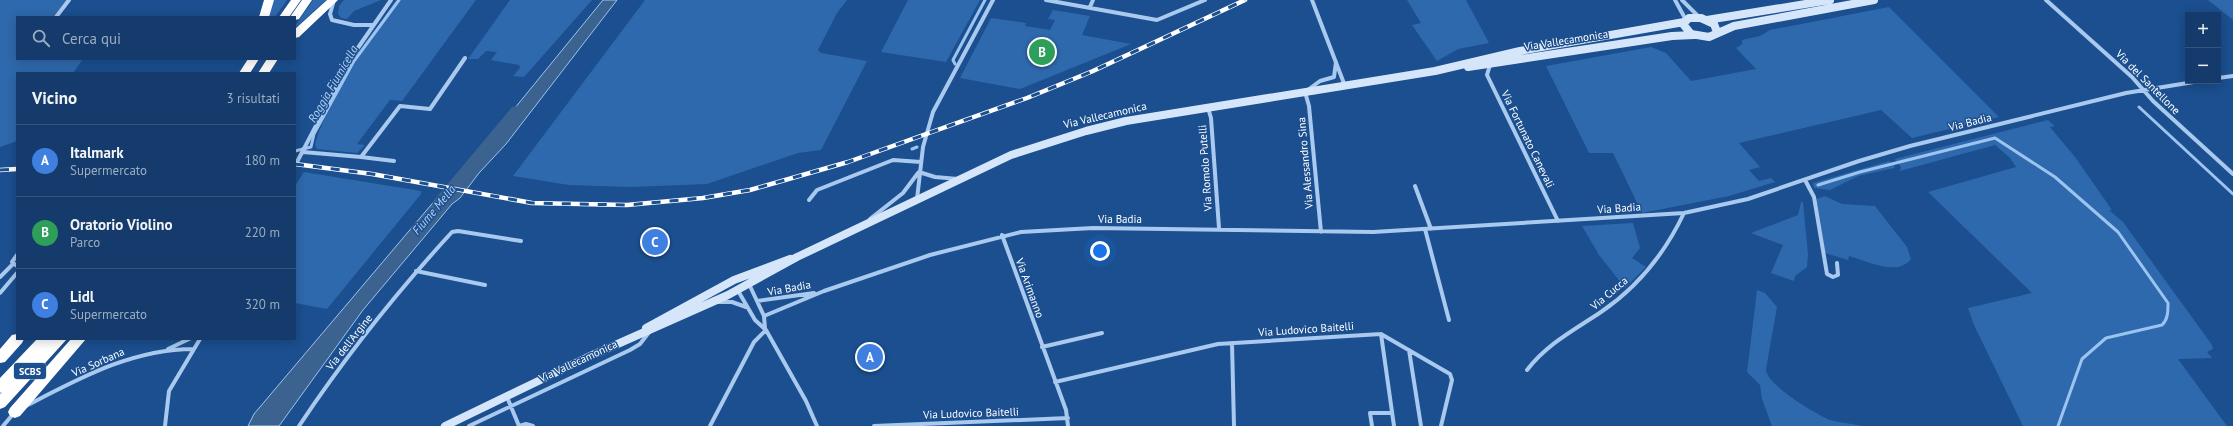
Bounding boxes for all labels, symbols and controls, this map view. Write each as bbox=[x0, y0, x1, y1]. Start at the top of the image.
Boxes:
map controls bbox=[2185, 12, 2221, 84]
button: + bbox=[2185, 12, 2221, 48]
search box bbox=[16, 16, 296, 60]
street label: Via Vallecamonica bbox=[1522, 26, 1609, 54]
icon: search bbox=[30, 27, 52, 49]
text: Cerca qui bbox=[62, 29, 121, 48]
pin: B bbox=[1029, 37, 1055, 67]
water label: Roggia Fiumicella bbox=[304, 42, 361, 125]
street label: Via del Santellone bbox=[2112, 46, 2184, 118]
button: − bbox=[2185, 48, 2221, 84]
text: Vicino bbox=[32, 87, 77, 109]
street label: Via Fortunato Canevali bbox=[1498, 87, 1558, 190]
text: 3 risultati bbox=[227, 90, 280, 107]
street label: Via Vallecamonica bbox=[1061, 99, 1148, 132]
street label: Via Badia bbox=[1946, 110, 1993, 134]
street label: Via Alessandro Sina bbox=[1294, 117, 1316, 210]
street label: Via Romolo Putelli bbox=[1195, 124, 1215, 213]
text: Italmark bbox=[70, 143, 124, 162]
text: A bbox=[41, 152, 49, 169]
text: 180 m bbox=[245, 152, 280, 169]
text: Supermercato bbox=[70, 162, 147, 179]
water label: Fiume Mella bbox=[409, 182, 459, 237]
street label: Via Badia bbox=[1596, 199, 1641, 217]
street label: Via Badia bbox=[1097, 212, 1142, 226]
text: Oratorio Violino bbox=[70, 215, 172, 234]
text: B bbox=[41, 224, 49, 241]
text: 220 m bbox=[245, 224, 280, 241]
pin: C bbox=[642, 227, 668, 257]
text: Parco bbox=[70, 234, 100, 251]
your location bbox=[1090, 241, 1110, 261]
street label: Via Arimanno bbox=[1012, 255, 1047, 320]
street label: Via Cucca bbox=[1587, 273, 1631, 313]
street label: Via Badia bbox=[765, 277, 812, 299]
text: Lidl bbox=[70, 287, 94, 306]
text: C bbox=[41, 296, 49, 313]
text: 320 m bbox=[245, 296, 280, 313]
text: Supermercato bbox=[70, 306, 147, 323]
street label: Via dell'Argine bbox=[322, 311, 375, 374]
street label: Via Ludovico Baitelli bbox=[1257, 319, 1354, 339]
street label: Via Vallecamonica bbox=[536, 337, 619, 386]
pin: A bbox=[857, 342, 883, 372]
street label: Via Sorbana bbox=[69, 344, 126, 380]
road number: SCBS bbox=[14, 363, 46, 379]
street label: Via Ludovico Baitelli bbox=[922, 404, 1019, 422]

